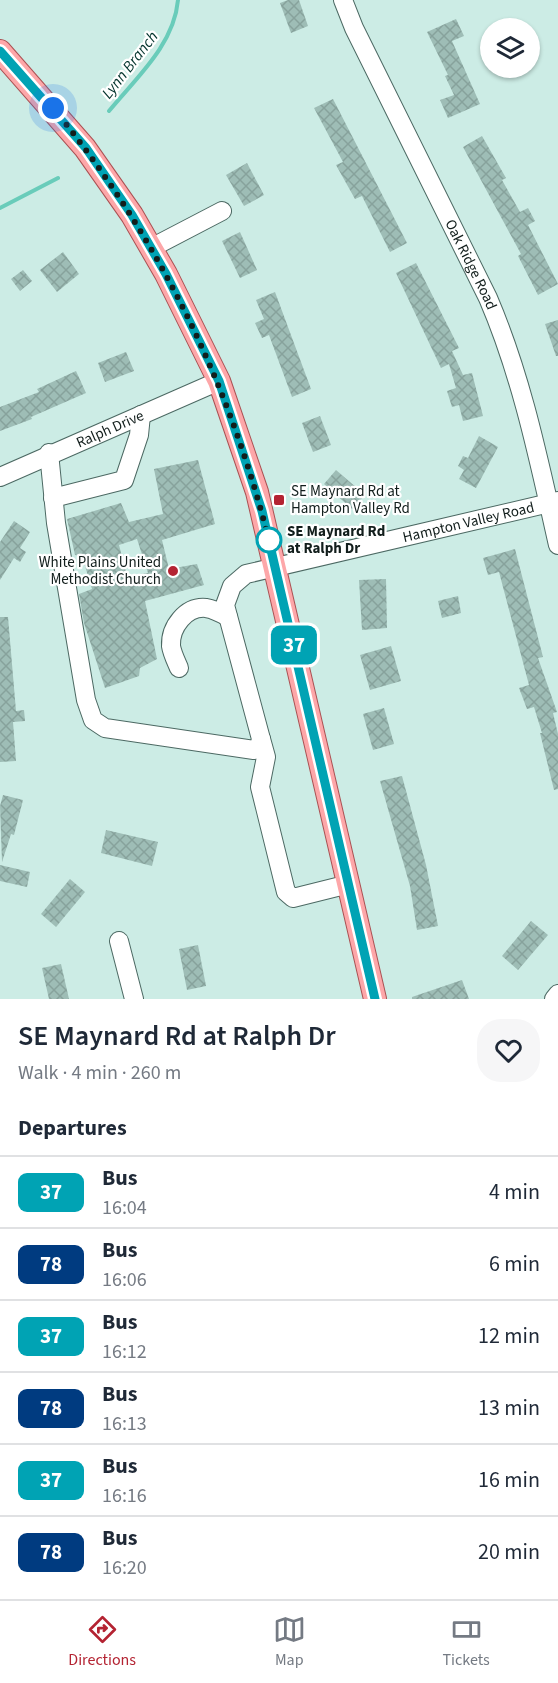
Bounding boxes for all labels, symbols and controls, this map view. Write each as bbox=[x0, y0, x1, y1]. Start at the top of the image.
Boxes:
map controls bbox=[480, 18, 540, 78]
button: layers bbox=[480, 18, 540, 78]
water label: Lynn Branch bbox=[97, 26, 163, 104]
your location bbox=[38, 93, 68, 123]
street label: Oak Ridge Road bbox=[440, 216, 502, 313]
street label: Ralph Drive bbox=[73, 405, 147, 453]
place label: SE Maynard Rd at Hampton Valley Rd bbox=[291, 481, 410, 519]
marker: SE Maynard Rd at Hampton Valley Rd bbox=[272, 493, 286, 507]
street label: Hampton Valley Road bbox=[401, 496, 536, 548]
place label: SE Maynard Rd at Ralph Dr bbox=[287, 521, 385, 559]
marker: SE Maynard Rd at Ralph Dr bbox=[256, 527, 282, 553]
place label: White Plains United Methodist Church bbox=[39, 552, 161, 590]
marker: White Plains United Methodist Church bbox=[166, 564, 180, 578]
line badge: 37 bbox=[267, 626, 321, 664]
text: 37 bbox=[283, 630, 305, 660]
text: SE Maynard Rd at Ralph Dr bbox=[18, 1016, 336, 1056]
button: heart bbox=[477, 1019, 540, 1082]
text: Walk · 4 min · 260 m bbox=[18, 1059, 181, 1087]
text: Departures bbox=[18, 1112, 127, 1144]
text: Bus bbox=[102, 1162, 138, 1194]
text: 4 min bbox=[489, 1176, 540, 1208]
text: 37 bbox=[40, 1177, 62, 1207]
text: 16:04 bbox=[102, 1194, 147, 1222]
text: Bus bbox=[102, 1234, 138, 1266]
text: 6 min bbox=[489, 1248, 540, 1280]
text: 78 bbox=[40, 1249, 62, 1279]
text: 16:06 bbox=[102, 1266, 147, 1294]
text: Bus bbox=[102, 1306, 138, 1338]
text: 12 min bbox=[478, 1320, 540, 1352]
text: 37 bbox=[40, 1321, 62, 1351]
text: 16:12 bbox=[102, 1338, 147, 1366]
text: Bus bbox=[102, 1378, 138, 1410]
text: 13 min bbox=[478, 1392, 540, 1424]
text: 78 bbox=[40, 1393, 62, 1423]
text: 16:13 bbox=[102, 1410, 147, 1438]
text: Bus bbox=[102, 1450, 138, 1482]
text: 16 min bbox=[478, 1464, 540, 1496]
text: 37 bbox=[40, 1465, 62, 1495]
text: 16:16 bbox=[102, 1482, 147, 1510]
text: Bus bbox=[102, 1522, 138, 1554]
text: 20 min bbox=[478, 1536, 540, 1568]
text: 78 bbox=[40, 1537, 62, 1567]
text: 16:20 bbox=[102, 1554, 147, 1582]
tab: Directions bbox=[68, 1613, 136, 1671]
tab: Map bbox=[273, 1613, 306, 1671]
tab: Tickets bbox=[442, 1613, 490, 1671]

